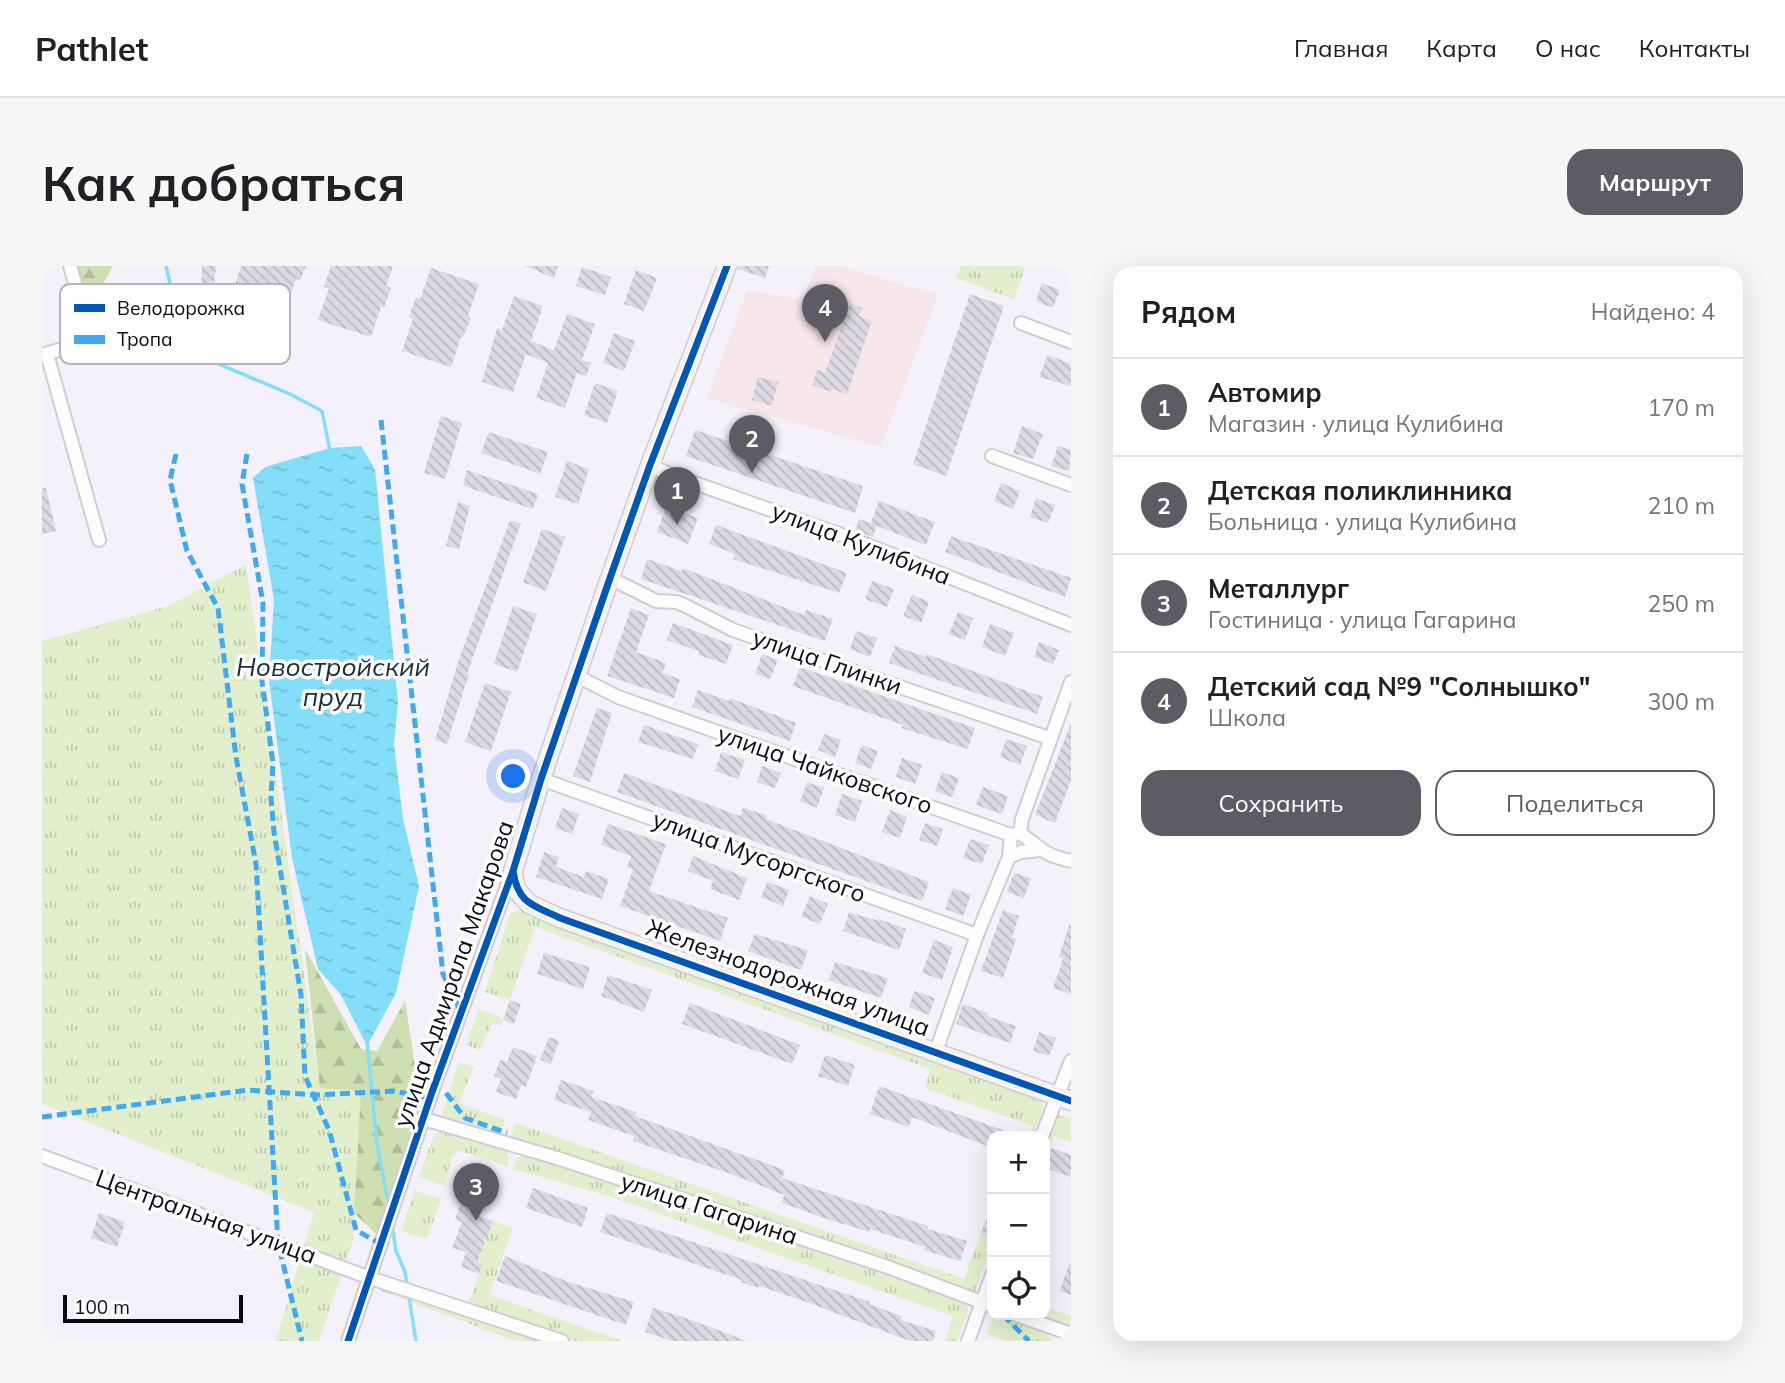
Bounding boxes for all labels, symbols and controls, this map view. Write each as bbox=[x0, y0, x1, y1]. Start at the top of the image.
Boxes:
text: Pathlet bbox=[35, 28, 148, 69]
text: Главная bbox=[1294, 33, 1388, 63]
text: Карта bbox=[1426, 33, 1497, 63]
text: О нас bbox=[1535, 33, 1601, 63]
text: Контакты bbox=[1639, 33, 1750, 63]
button: Маршрут bbox=[1567, 149, 1743, 215]
text: Как добраться bbox=[42, 152, 405, 213]
legend bbox=[60, 284, 290, 364]
pin: 4 bbox=[802, 284, 848, 342]
text: Рядом bbox=[1141, 293, 1236, 331]
text: Велодорожка bbox=[117, 296, 245, 320]
text: Найдено: 4 bbox=[1591, 297, 1715, 326]
text: Тропа bbox=[117, 327, 173, 351]
text: Автомир bbox=[1208, 376, 1322, 409]
text: 1 bbox=[1157, 393, 1171, 422]
text: 170 m bbox=[1647, 393, 1715, 422]
text: Магазин · улица Кулибина bbox=[1208, 409, 1504, 438]
pin: 2 bbox=[729, 415, 775, 473]
pin: 1 bbox=[654, 467, 700, 525]
text: Детская поликлинника bbox=[1208, 474, 1513, 507]
text: 2 bbox=[1157, 491, 1171, 520]
text: 210 m bbox=[1647, 491, 1715, 520]
street label: улица Кулибина bbox=[768, 495, 955, 591]
text: Больница · улица Кулибина bbox=[1208, 507, 1517, 536]
text: Металлург bbox=[1208, 572, 1349, 605]
text: 3 bbox=[1157, 589, 1171, 618]
text: 250 m bbox=[1647, 589, 1715, 618]
text: Гостиница · улица Гагарина bbox=[1208, 605, 1516, 634]
street label: улица Глинки bbox=[749, 621, 906, 701]
water label: Новостройский пруд bbox=[236, 650, 430, 713]
text: Детский сад №9 "Солнышко" bbox=[1208, 670, 1591, 703]
text: 4 bbox=[1157, 687, 1171, 716]
text: 300 m bbox=[1647, 687, 1715, 716]
text: Школа bbox=[1208, 703, 1286, 732]
street label: улица Чайковского bbox=[714, 718, 937, 820]
your location bbox=[496, 759, 530, 793]
button: Сохранить bbox=[1141, 770, 1421, 836]
button: Поделиться bbox=[1435, 770, 1715, 836]
street label: улица Мусоргского bbox=[649, 804, 870, 909]
street label: улица Адмирала Макарова bbox=[386, 816, 520, 1131]
street label: Железнодорожная улица bbox=[642, 912, 934, 1042]
map controls bbox=[987, 1131, 1050, 1320]
button: + bbox=[987, 1131, 1050, 1194]
street label: Центральная улица bbox=[92, 1162, 321, 1270]
pin: 3 bbox=[453, 1163, 499, 1221]
street label: улица Гагарина bbox=[617, 1165, 802, 1251]
button: − bbox=[987, 1194, 1050, 1257]
button: locate bbox=[987, 1257, 1050, 1320]
scale bar bbox=[63, 1292, 243, 1324]
text: 100 m bbox=[74, 1295, 130, 1319]

